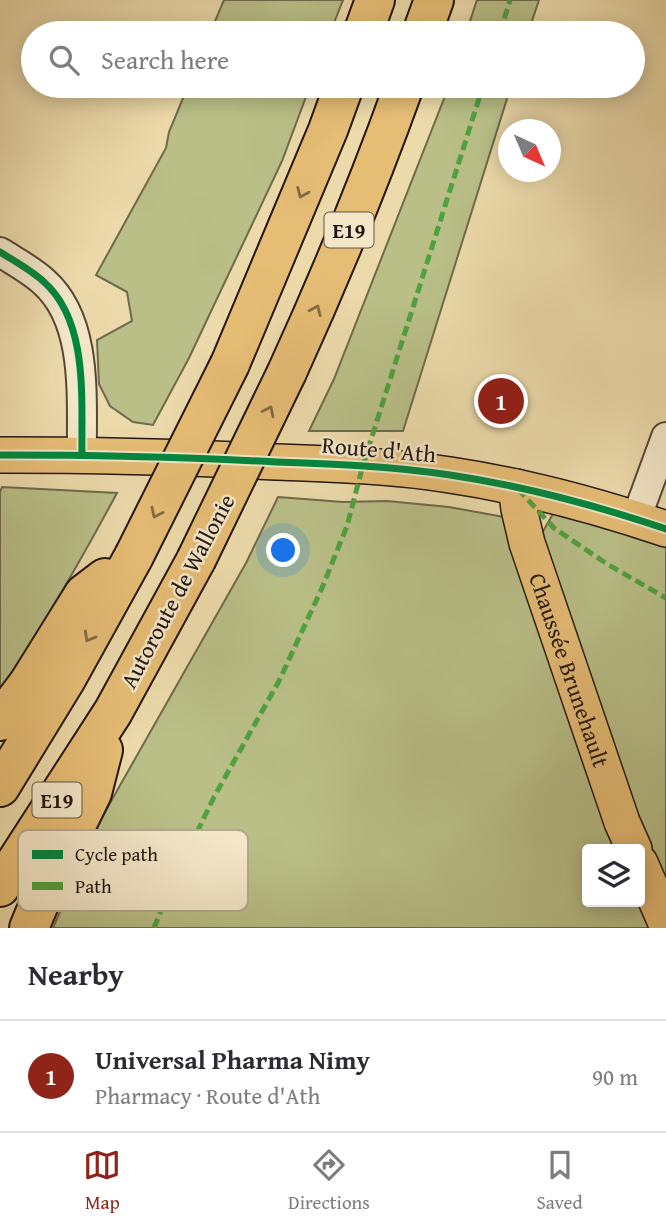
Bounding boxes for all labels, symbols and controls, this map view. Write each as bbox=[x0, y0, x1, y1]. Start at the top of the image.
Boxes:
search box bbox=[21, 21, 645, 98]
text: Search here bbox=[101, 40, 229, 79]
icon: search bbox=[45, 41, 83, 79]
north arrow bbox=[498, 119, 561, 182]
one-way arrow bbox=[296, 186, 310, 198]
road number: E19 bbox=[324, 212, 374, 247]
one-way arrow bbox=[308, 305, 322, 317]
pin: 1 bbox=[478, 375, 524, 427]
one-way arrow bbox=[260, 406, 274, 418]
street label: Route d'Ath bbox=[320, 428, 438, 470]
street label: Autoroute de Wallonie bbox=[112, 488, 242, 694]
one-way arrow bbox=[150, 506, 164, 518]
your location bbox=[266, 533, 300, 567]
street label: Chaussée Brunehault bbox=[522, 568, 619, 771]
one-way arrow bbox=[84, 630, 98, 643]
road number: E19 bbox=[32, 782, 82, 818]
legend bbox=[18, 830, 248, 911]
text: Cycle path bbox=[75, 840, 158, 868]
map controls bbox=[582, 844, 645, 907]
button: layers bbox=[582, 844, 645, 907]
text: Path bbox=[75, 872, 112, 900]
text: Nearby bbox=[28, 952, 124, 996]
text: Universal Pharma Nimy bbox=[95, 1040, 370, 1079]
text: 1 bbox=[45, 1060, 57, 1093]
text: 90 m bbox=[592, 1060, 638, 1093]
text: Pharmacy · Route d'Ath bbox=[95, 1079, 320, 1112]
tab: Map bbox=[83, 1146, 121, 1216]
tab: Directions bbox=[288, 1146, 370, 1216]
tab: Saved bbox=[537, 1146, 583, 1216]

